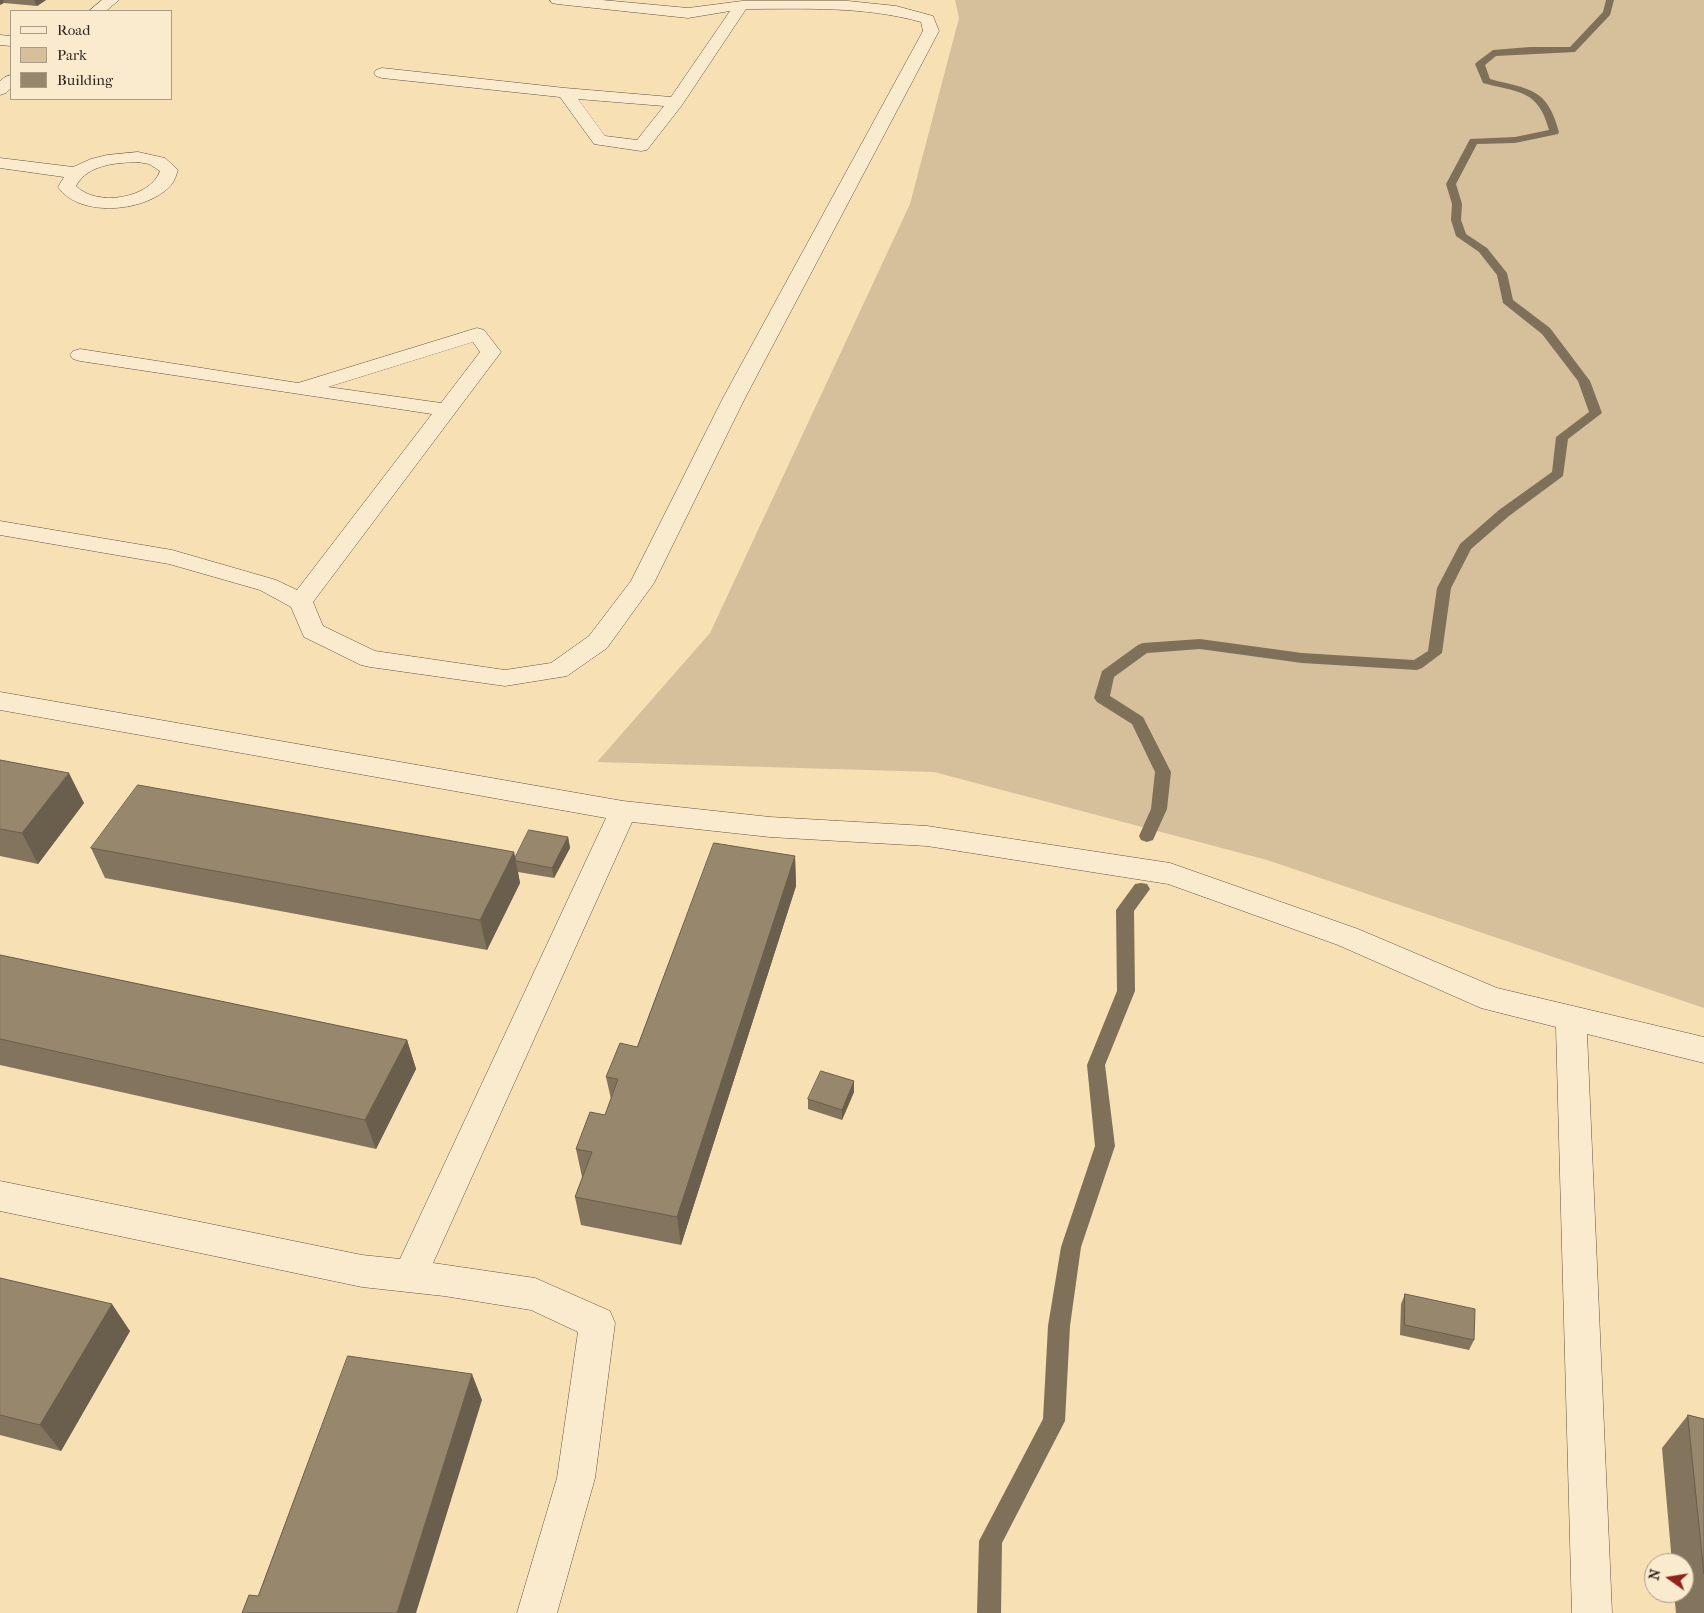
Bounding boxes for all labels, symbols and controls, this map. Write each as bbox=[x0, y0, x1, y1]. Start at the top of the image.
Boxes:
legend bbox=[10, 10, 172, 100]
text: Road bbox=[57, 21, 90, 39]
text: Park bbox=[57, 46, 87, 64]
text: Building bbox=[57, 71, 113, 89]
north arrow bbox=[1644, 1553, 1694, 1603]
text: N bbox=[1645, 1568, 1664, 1582]

